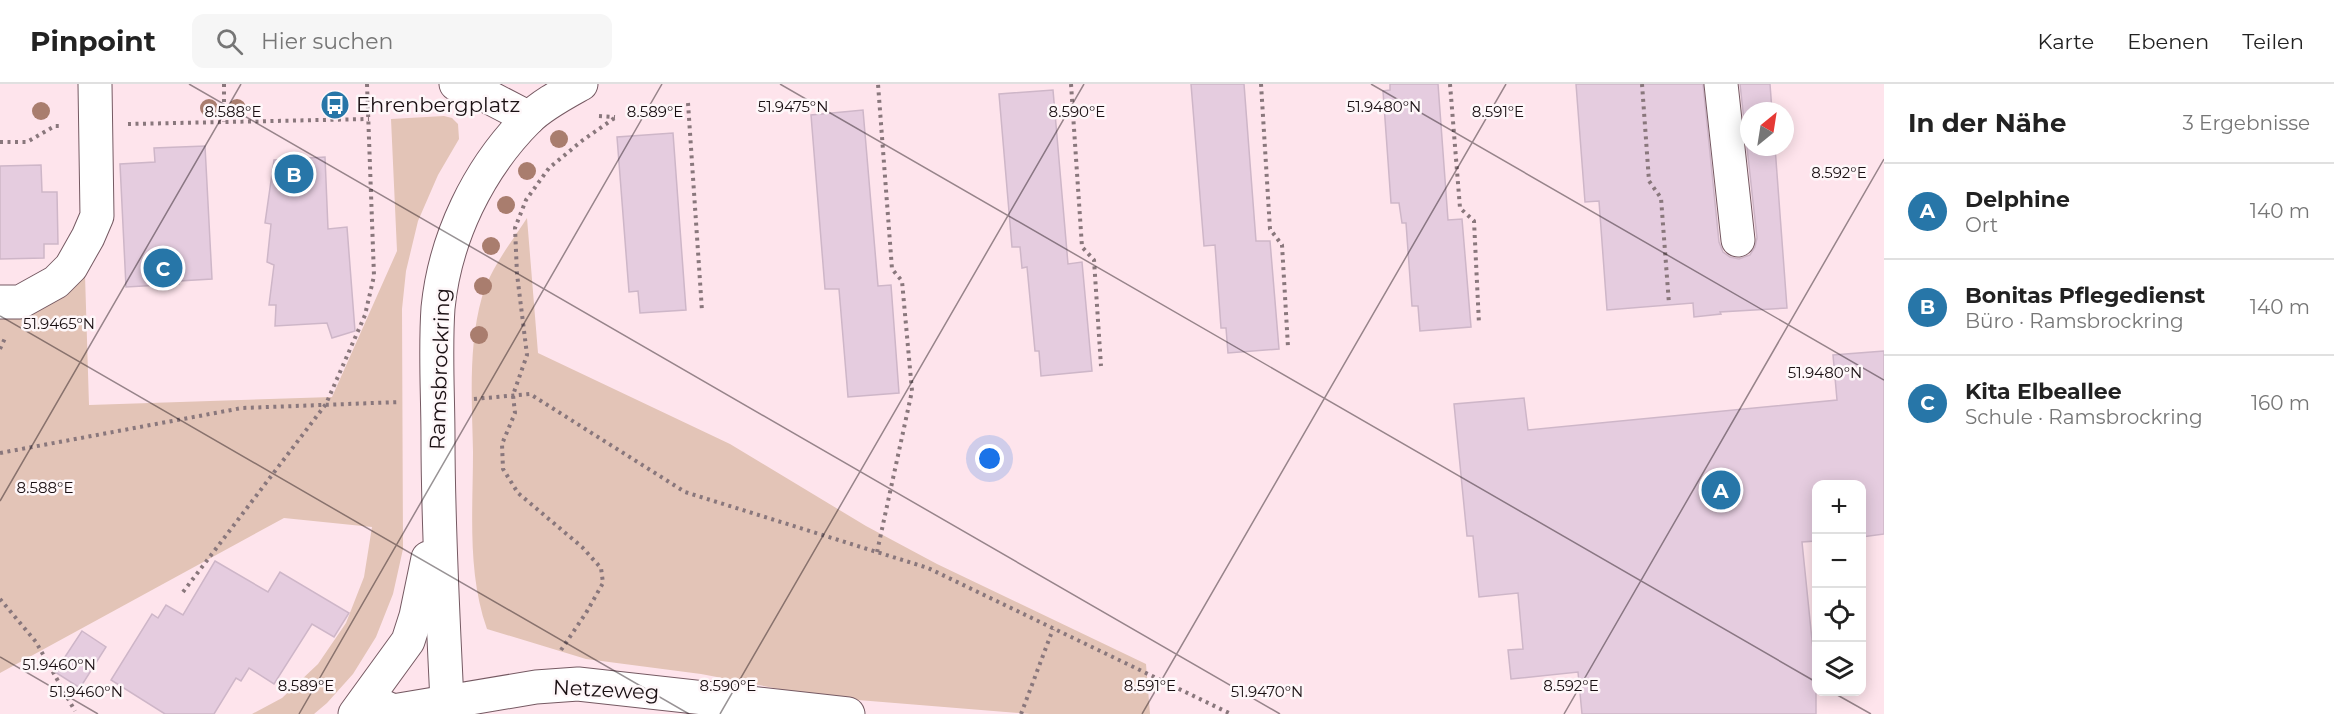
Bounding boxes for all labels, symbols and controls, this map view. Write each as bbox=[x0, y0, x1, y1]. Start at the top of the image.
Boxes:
search box bbox=[192, 14, 612, 68]
text: Pinpoint bbox=[30, 24, 156, 58]
icon: search bbox=[213, 25, 246, 58]
text: Hier suchen bbox=[261, 28, 393, 55]
text: Karte bbox=[2038, 29, 2094, 54]
text: Ebenen bbox=[2127, 29, 2209, 54]
text: Teilen bbox=[2242, 29, 2304, 54]
bus stop icon: Ehrenbergplatz bbox=[319, 89, 351, 121]
place label: Ehrenbergplatz bbox=[356, 92, 520, 117]
text: 51.9475°N bbox=[758, 97, 828, 116]
text: 51.9480°N bbox=[1347, 97, 1421, 116]
text: 8.588°E bbox=[205, 102, 261, 121]
text: 8.589°E bbox=[627, 102, 683, 121]
text: 8.590°E bbox=[1049, 102, 1105, 121]
text: 8.591°E bbox=[1472, 102, 1524, 121]
north arrow bbox=[1740, 102, 1794, 156]
text: In der Nähe bbox=[1908, 107, 2066, 139]
text: 3 Ergebnisse bbox=[2182, 111, 2310, 135]
pin: B bbox=[274, 152, 314, 196]
text: 8.592°E bbox=[1811, 163, 1867, 182]
text: Delphine bbox=[1965, 186, 2070, 213]
text: A bbox=[1920, 199, 1935, 223]
text: 140 m bbox=[2250, 199, 2310, 223]
text: Ort bbox=[1965, 213, 1998, 237]
pin: C bbox=[144, 246, 182, 291]
text: Bonitas Pflegedienst bbox=[1965, 282, 2205, 309]
street label: Ramsbrockring bbox=[424, 288, 455, 450]
text: B bbox=[1920, 295, 1935, 319]
text: 140 m bbox=[2250, 295, 2310, 319]
text: Büro · Ramsbrockring bbox=[1965, 309, 2184, 333]
text: 51.9465°N bbox=[23, 314, 95, 333]
text: 51.9480°N bbox=[1788, 363, 1862, 382]
text: Kita Elbeallee bbox=[1965, 378, 2122, 405]
text: C bbox=[1920, 391, 1935, 415]
text: 160 m bbox=[2251, 391, 2310, 415]
text: Schule · Ramsbrockring bbox=[1965, 405, 2203, 429]
your location bbox=[975, 444, 1004, 473]
pin: A bbox=[1702, 468, 1740, 512]
text: 8.588°E bbox=[17, 478, 73, 497]
map controls bbox=[1812, 480, 1866, 696]
button: + bbox=[1812, 480, 1866, 534]
button: − bbox=[1812, 534, 1866, 588]
button: locate bbox=[1812, 588, 1866, 642]
button: layers bbox=[1812, 642, 1866, 696]
text: 51.9460°N bbox=[22, 655, 96, 674]
street label: Netzeweg bbox=[552, 674, 660, 705]
text: 8.589°E bbox=[278, 676, 334, 695]
text: 8.590°E bbox=[700, 676, 756, 695]
text: 8.591°E bbox=[1124, 676, 1176, 695]
text: 8.592°E bbox=[1543, 676, 1599, 695]
text: 51.9460°N bbox=[49, 682, 123, 701]
text: 51.9470°N bbox=[1231, 682, 1303, 701]

